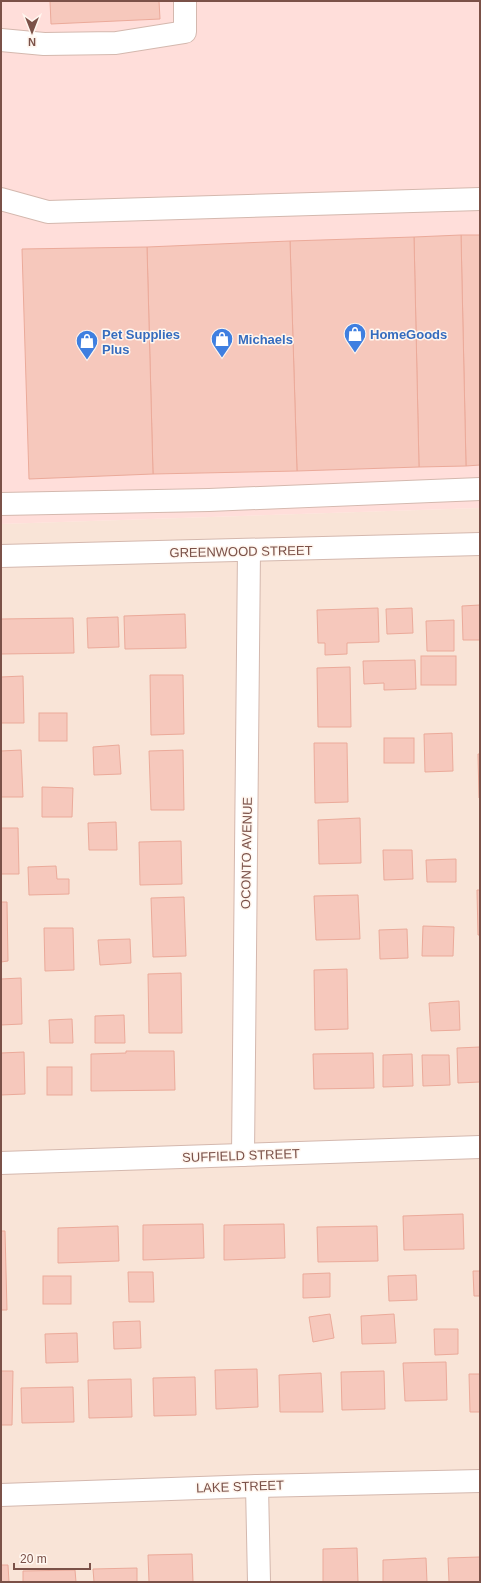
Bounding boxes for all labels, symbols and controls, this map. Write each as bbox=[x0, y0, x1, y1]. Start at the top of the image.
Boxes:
north arrow bbox=[12, 12, 52, 52]
text: N bbox=[28, 36, 36, 48]
shop icon: HomeGoods bbox=[342, 321, 368, 354]
shop icon: Michaels bbox=[209, 326, 235, 359]
place label: Pet Supplies Plus bbox=[102, 327, 180, 357]
place label: HomeGoods bbox=[370, 327, 447, 342]
shop icon: Pet Supplies Plus bbox=[74, 328, 100, 361]
place label: Michaels bbox=[238, 332, 293, 347]
street label: GREENWOOD STREET bbox=[169, 543, 313, 560]
street label: OCONTO AVENUE bbox=[238, 796, 255, 909]
street label: SUFFIELD STREET bbox=[182, 1146, 300, 1165]
street label: LAKE STREET bbox=[196, 1477, 284, 1496]
scale bar bbox=[14, 1545, 90, 1571]
text: 20 m bbox=[20, 1552, 47, 1566]

